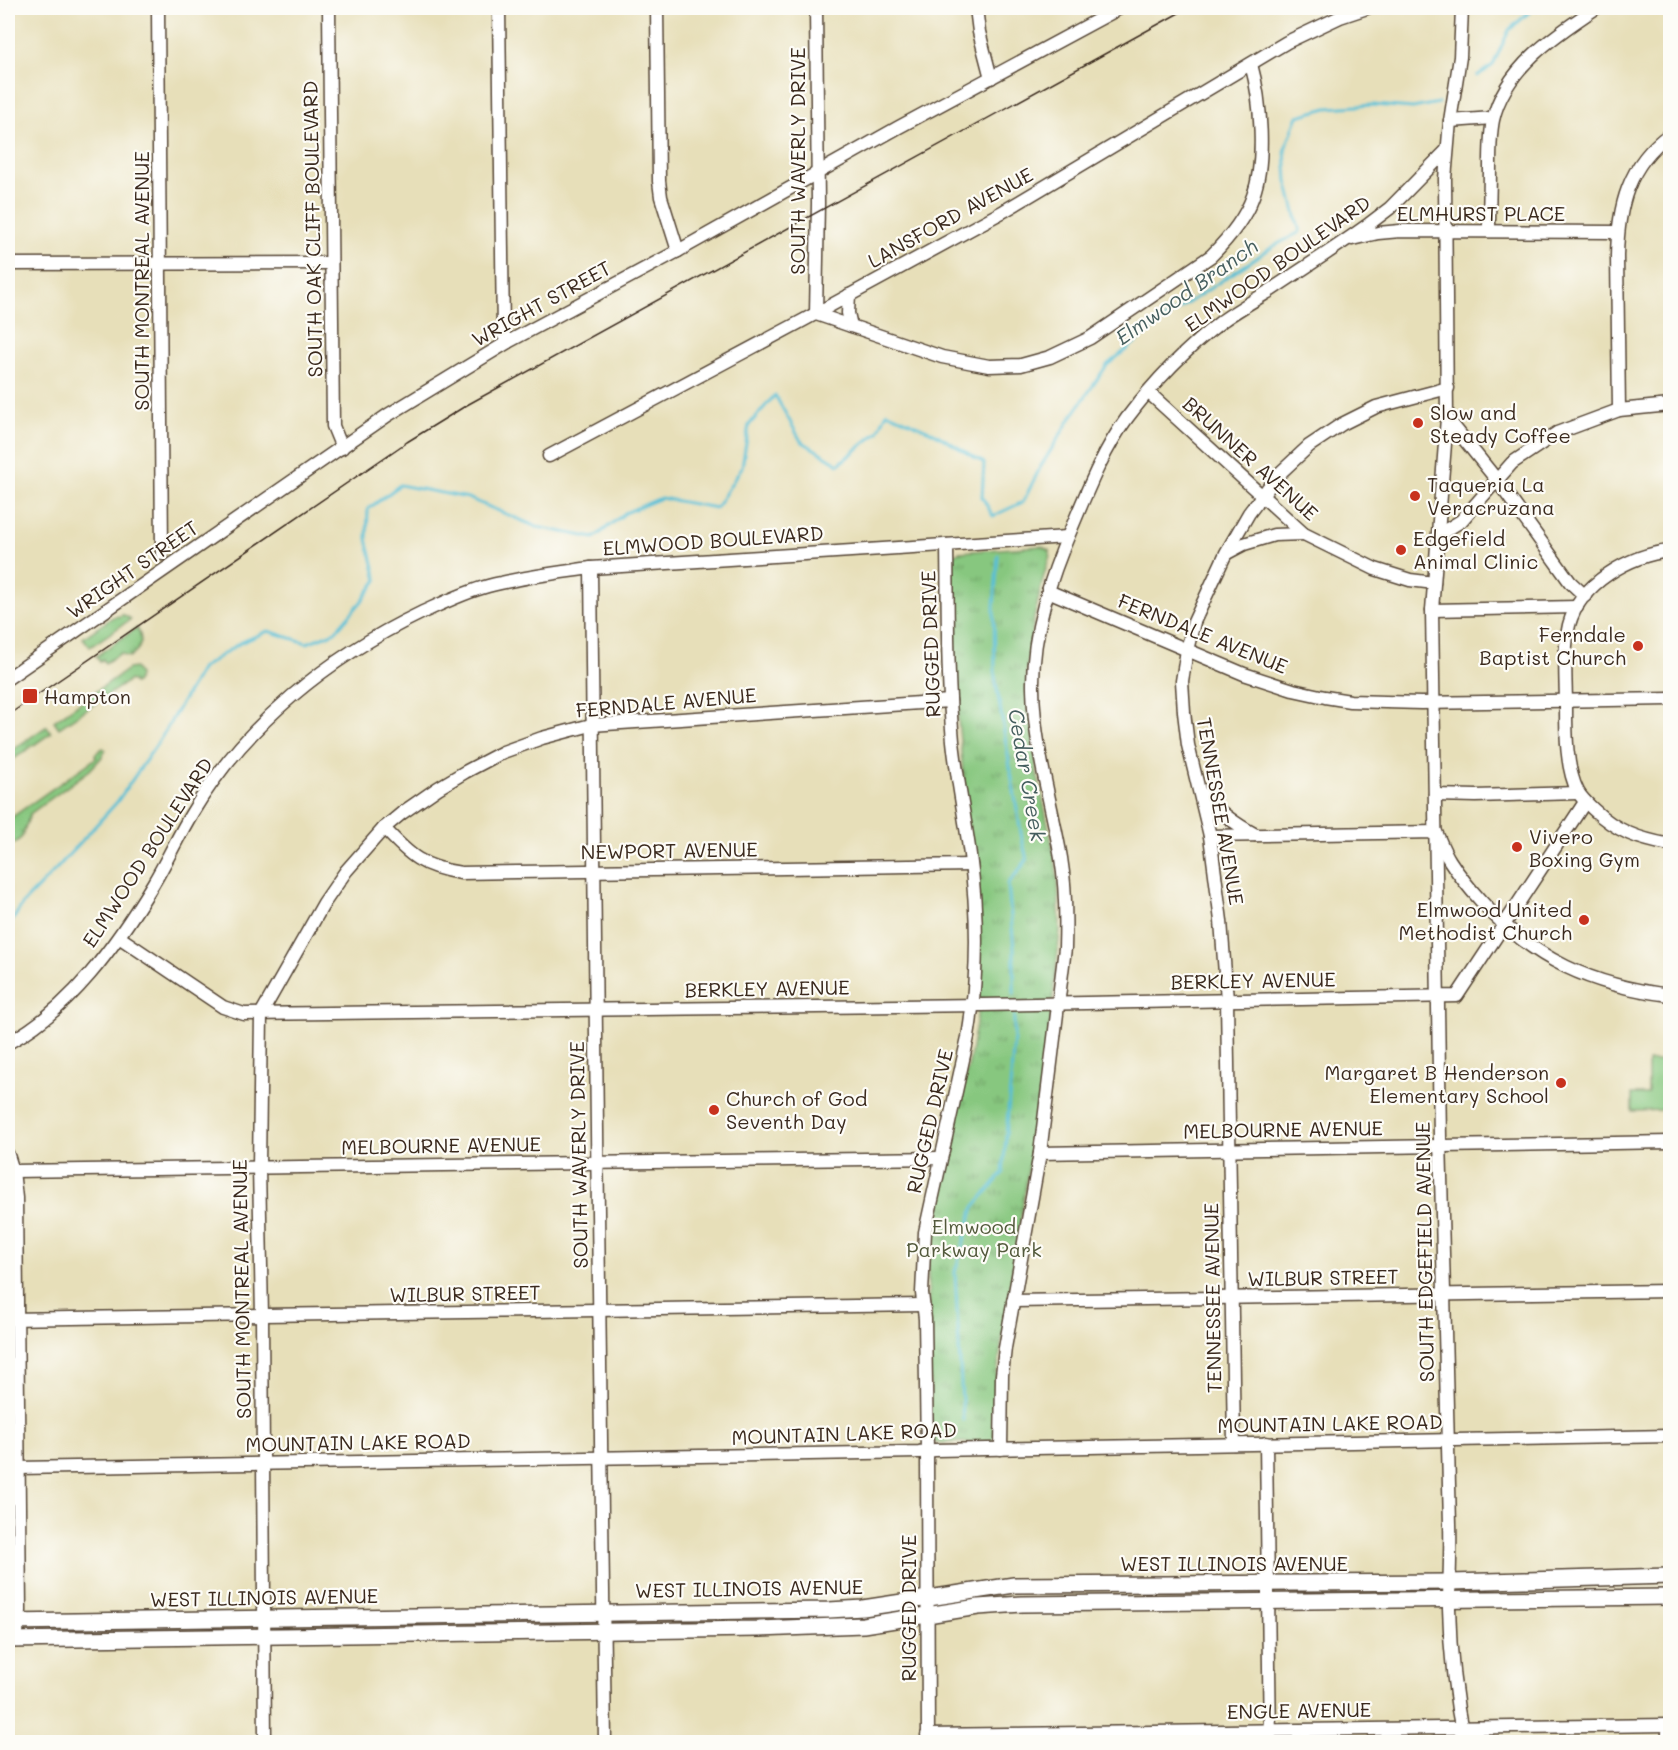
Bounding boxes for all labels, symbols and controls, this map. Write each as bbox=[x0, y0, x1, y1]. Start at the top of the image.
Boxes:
street label: SOUTH WAVERLY DRIVE bbox=[784, 47, 810, 275]
street label: SOUTH OAK CLIFF BOULEVARD bbox=[296, 80, 328, 378]
street label: SOUTH MONTREAL AVENUE bbox=[128, 151, 154, 411]
street label: LANSFORD AVENUE bbox=[863, 161, 1037, 273]
street label: ELMWOOD BOULEVARD bbox=[1179, 189, 1375, 337]
street label: ELMHURST PLACE bbox=[1397, 200, 1565, 226]
water label: Elmwood Branch bbox=[1110, 232, 1263, 350]
street label: WRIGHT STREET bbox=[467, 254, 615, 352]
street label: BRUNNER AVENUE bbox=[1178, 390, 1324, 526]
place label: Slow and Steady Coffee bbox=[1430, 399, 1571, 448]
marker: Slow and Steady Coffee bbox=[1411, 416, 1425, 430]
place label: Taqueria La Veracruzana bbox=[1427, 471, 1555, 520]
marker: Taqueria La Veracruzana bbox=[1408, 489, 1422, 503]
street label: WRIGHT STREET bbox=[61, 514, 203, 624]
street label: ELMWOOD BOULEVARD bbox=[602, 519, 824, 561]
place label: Edgefield Animal Clinic bbox=[1413, 525, 1538, 574]
marker: Edgefield Animal Clinic bbox=[1394, 543, 1408, 557]
street label: RUGGED DRIVE bbox=[914, 570, 946, 718]
street label: FERNDALE AVENUE bbox=[1114, 587, 1292, 679]
place label: Ferndale Baptist Church bbox=[1479, 621, 1626, 670]
marker: Ferndale Baptist Church bbox=[1631, 639, 1645, 653]
street label: FERNDALE AVENUE bbox=[575, 681, 757, 723]
place label: Hampton bbox=[44, 683, 131, 709]
marker: Hampton bbox=[21, 687, 39, 705]
water label: Cedar Creek bbox=[1003, 707, 1053, 844]
street label: TENNESSEE AVENUE bbox=[1192, 715, 1250, 907]
street label: ELMWOOD BOULEVARD bbox=[76, 752, 218, 952]
place label: Vivero Boxing Gym bbox=[1529, 823, 1640, 872]
street label: NEWPORT AVENUE bbox=[580, 835, 758, 865]
marker: Vivero Boxing Gym bbox=[1510, 840, 1524, 854]
place label: Elmwood United Methodist Church bbox=[1398, 896, 1572, 945]
marker: Elmwood United Methodist Church bbox=[1577, 913, 1591, 927]
street label: BERKLEY AVENUE bbox=[1170, 966, 1336, 994]
street label: BERKLEY AVENUE bbox=[684, 974, 850, 1002]
street label: SOUTH WAVERLY DRIVE bbox=[563, 1041, 593, 1269]
street label: RUGGED DRIVE bbox=[900, 1046, 958, 1196]
place label: Margaret B Henderson Elementary School bbox=[1325, 1059, 1549, 1108]
marker: Margaret B Henderson Elementary School bbox=[1554, 1076, 1568, 1090]
place label: Church of God Seventh Day bbox=[726, 1085, 867, 1134]
marker: Church of God Seventh Day bbox=[707, 1103, 721, 1117]
street label: MELBOURNE AVENUE bbox=[1183, 1114, 1383, 1144]
street label: SOUTH EDGEFIELD AVENUE bbox=[1409, 1122, 1439, 1382]
street label: MELBOURNE AVENUE bbox=[341, 1130, 541, 1160]
street label: SOUTH MONTREAL AVENUE bbox=[226, 1159, 256, 1419]
street label: TENNESSEE AVENUE bbox=[1197, 1203, 1227, 1393]
park label: Elmwood Parkway Park bbox=[906, 1213, 1042, 1262]
street label: WILBUR STREET bbox=[1247, 1263, 1399, 1291]
street label: WILBUR STREET bbox=[389, 1279, 541, 1307]
street label: MOUNTAIN LAKE ROAD bbox=[1217, 1408, 1443, 1438]
street label: MOUNTAIN LAKE ROAD bbox=[731, 1416, 957, 1450]
street label: MOUNTAIN LAKE ROAD bbox=[245, 1427, 471, 1457]
street label: RUGGED DRIVE bbox=[895, 1534, 921, 1682]
street label: WEST ILLINOIS AVENUE bbox=[1120, 1550, 1348, 1576]
street label: WEST ILLINOIS AVENUE bbox=[635, 1573, 863, 1603]
street label: WEST ILLINOIS AVENUE bbox=[150, 1582, 378, 1612]
street label: ENGLE AVENUE bbox=[1227, 1696, 1371, 1724]

